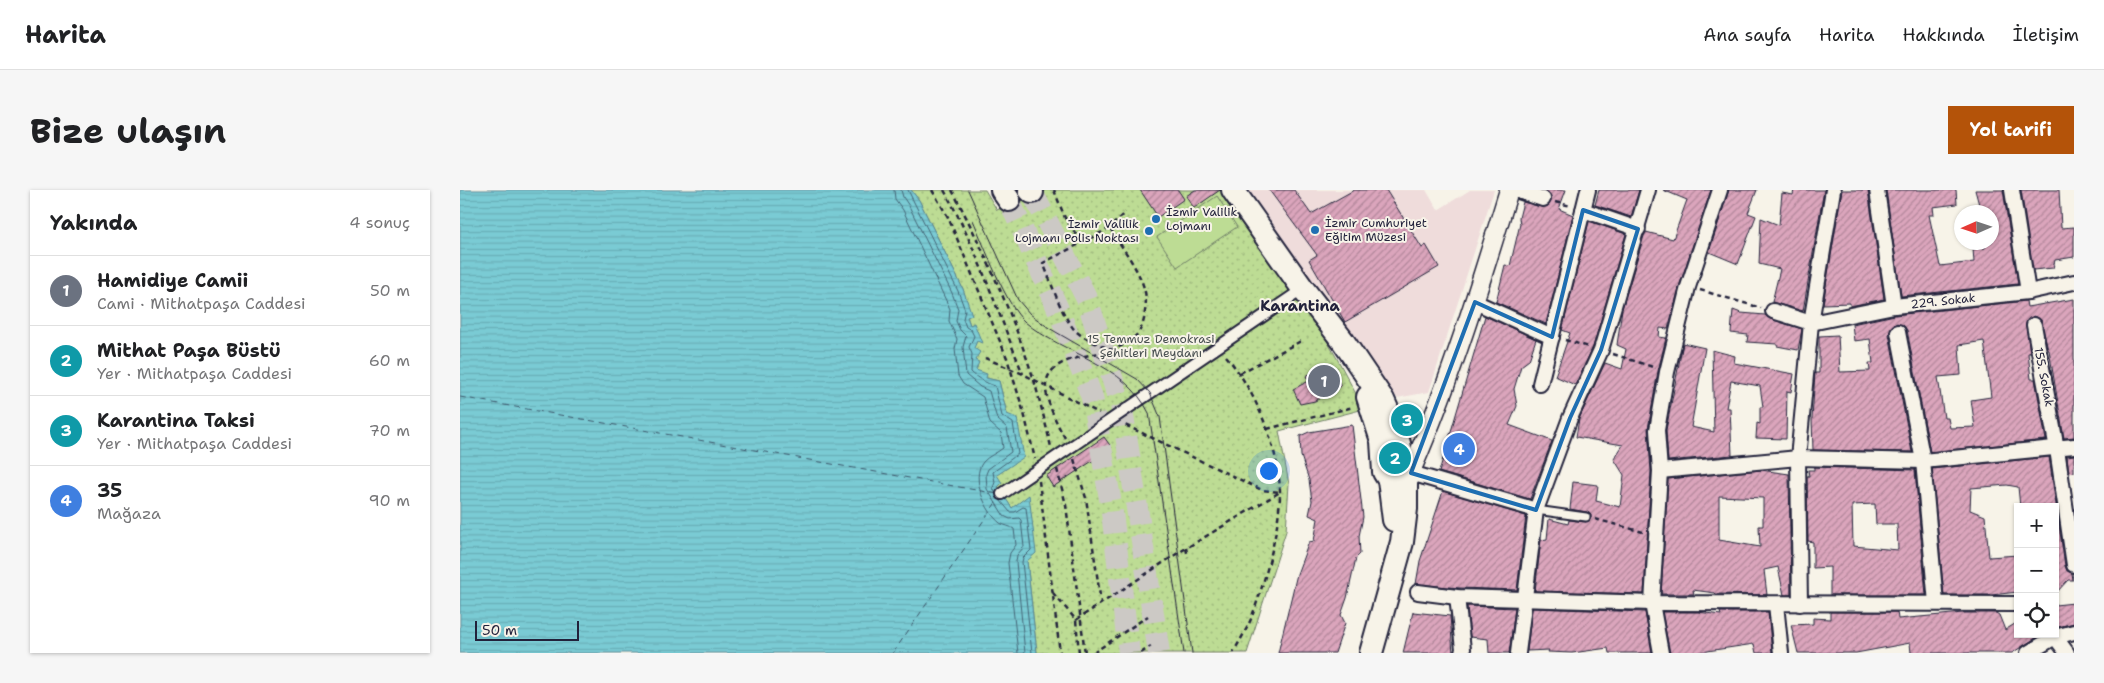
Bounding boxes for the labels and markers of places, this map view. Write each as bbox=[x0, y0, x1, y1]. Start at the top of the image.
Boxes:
place label: İzmir Valilik Lojmanı bbox=[1166, 204, 1237, 234]
marker: İzmir Valilik Lojmanı bbox=[1150, 213, 1162, 225]
place label: İzmir Cumhuriyet Eğitim Müzesi bbox=[1325, 215, 1427, 245]
place label: İzmir Valilik Lojmanı Polis Noktası bbox=[1015, 216, 1139, 246]
marker: İzmir Cumhuriyet Eğitim Müzesi bbox=[1309, 224, 1321, 236]
marker: İzmir Valilik Lojmanı Polis Noktası bbox=[1143, 225, 1155, 237]
pin: 1 bbox=[1308, 362, 1340, 400]
pin: 3 bbox=[1391, 401, 1423, 439]
pin: 4 bbox=[1443, 430, 1475, 468]
pin: 2 bbox=[1379, 439, 1411, 477]

